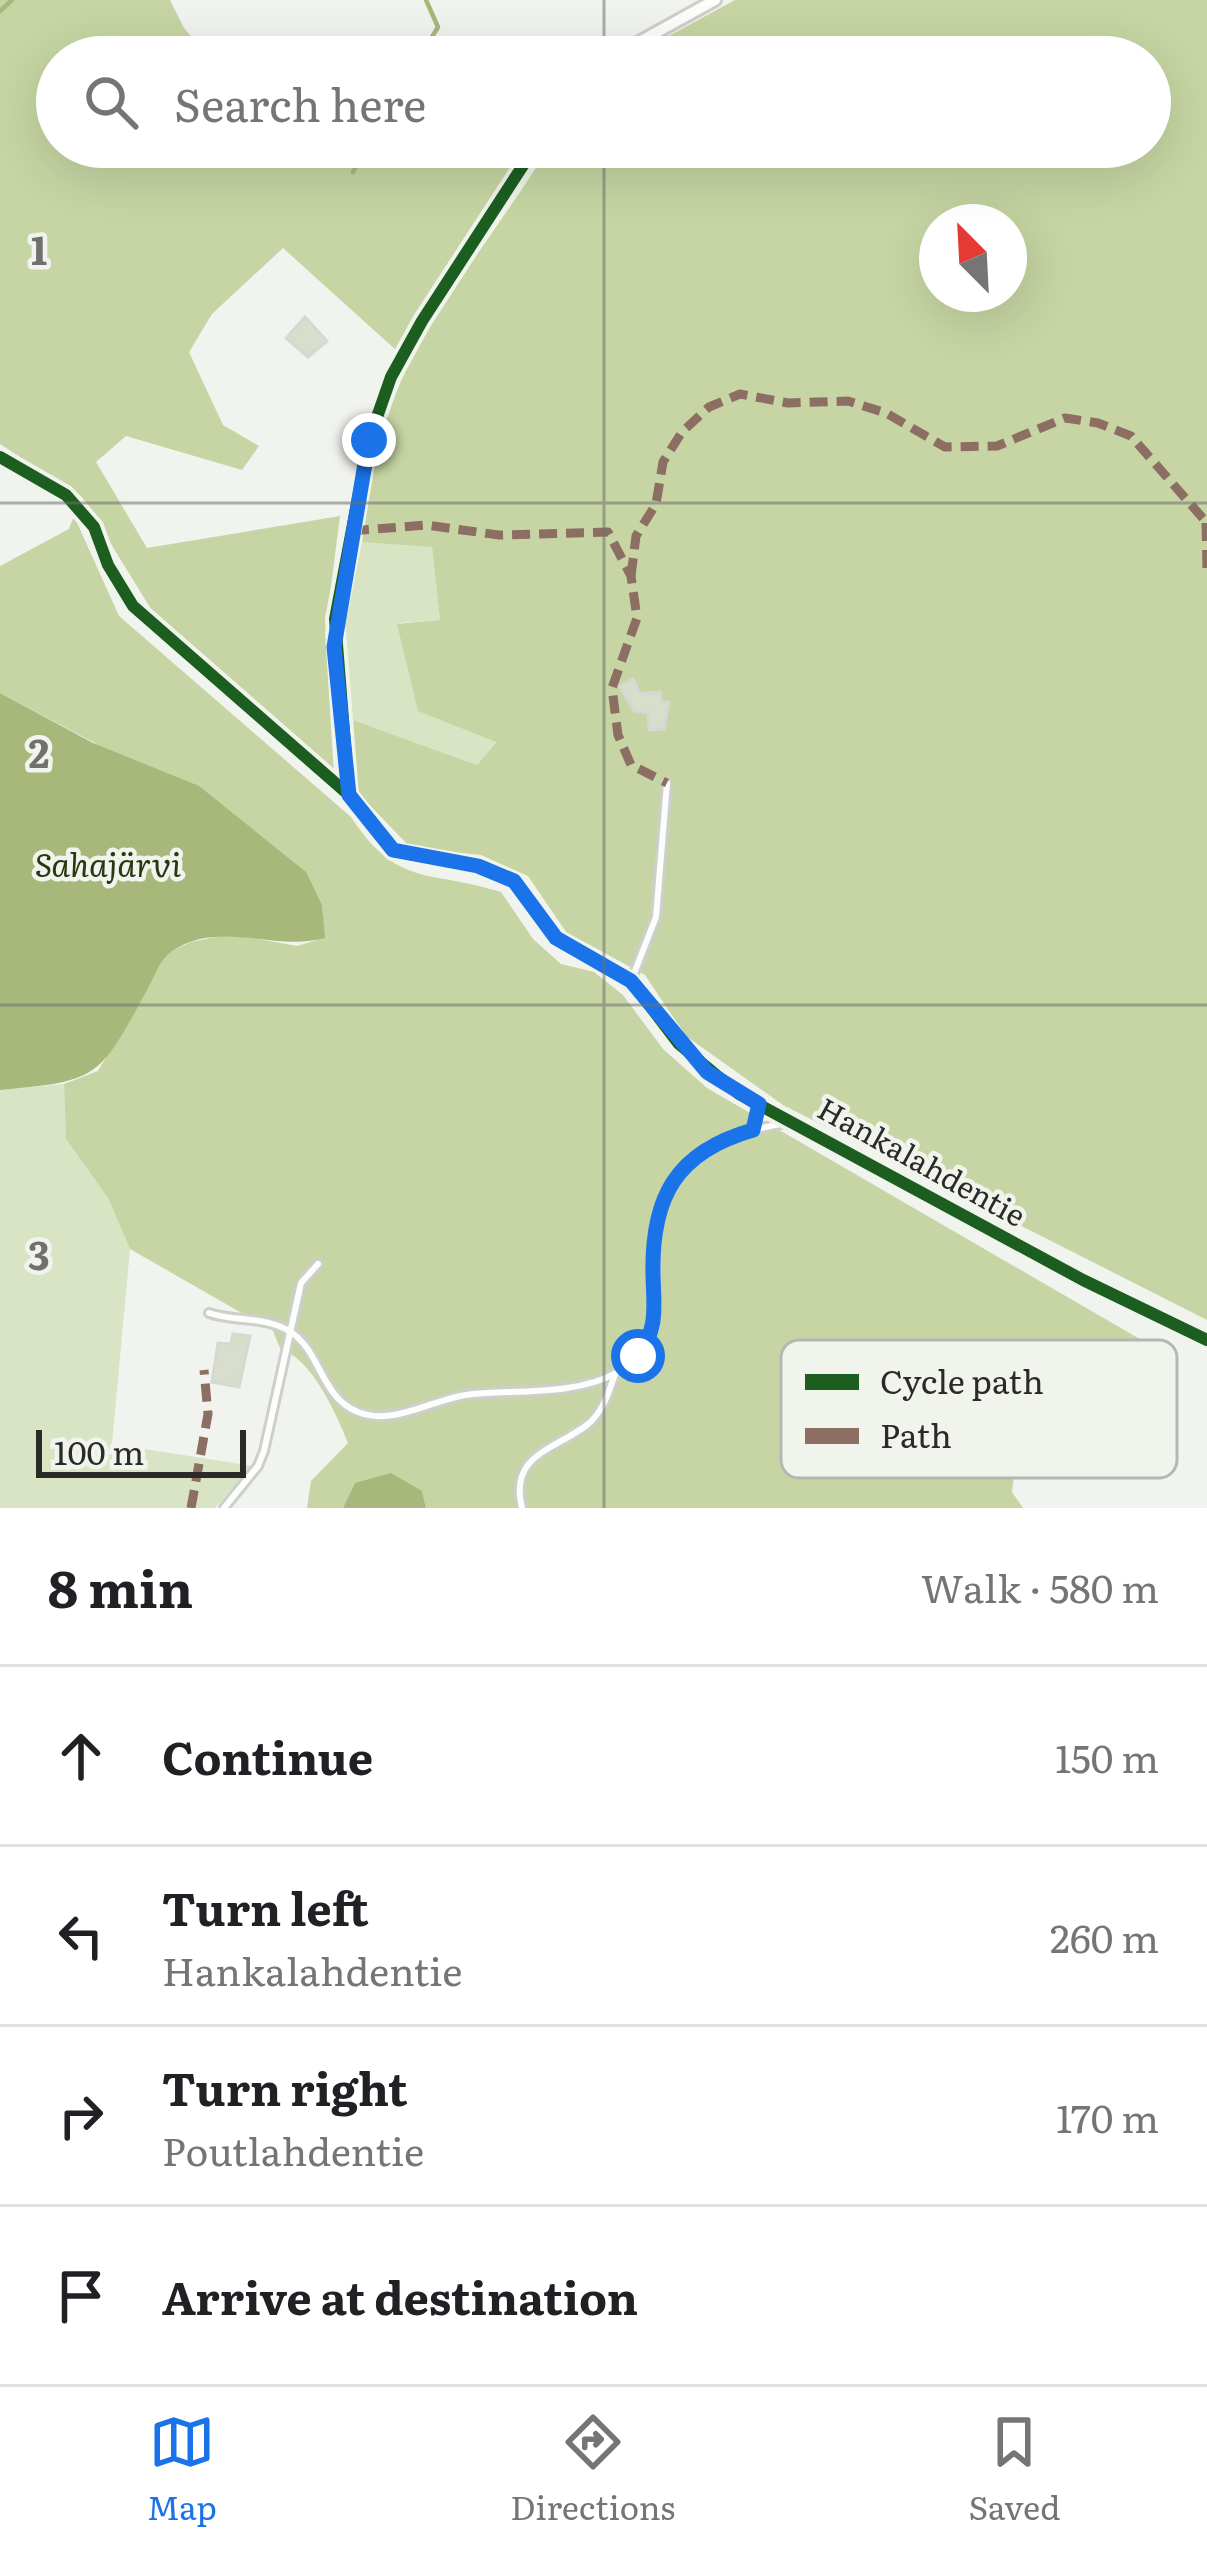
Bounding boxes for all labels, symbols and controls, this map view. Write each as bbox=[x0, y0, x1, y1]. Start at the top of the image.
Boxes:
search box bbox=[36, 36, 1171, 168]
icon: search bbox=[78, 69, 144, 135]
text: Search here bbox=[174, 69, 426, 136]
north arrow bbox=[919, 204, 1027, 312]
text: 1 bbox=[31, 219, 47, 277]
route end bbox=[342, 413, 396, 467]
text: 2 bbox=[29, 722, 49, 780]
water label: Sahajärvi bbox=[35, 838, 181, 887]
street label: Hankalahdentie bbox=[811, 1085, 1034, 1236]
text: 3 bbox=[28, 1224, 50, 1282]
route start bbox=[611, 1329, 665, 1383]
legend bbox=[781, 1340, 1177, 1478]
text: Cycle path bbox=[880, 1355, 1044, 1404]
text: Path bbox=[880, 1409, 952, 1458]
scale bar bbox=[36, 1424, 246, 1477]
text: 100 m bbox=[54, 1426, 144, 1475]
text: 8 min bbox=[48, 1548, 193, 1624]
text: Walk · 580 m bbox=[921, 1557, 1159, 1615]
text: Continue bbox=[162, 1722, 373, 1789]
icon: ahead bbox=[48, 1723, 114, 1789]
text: 150 m bbox=[1055, 1727, 1159, 1785]
text: Turn left bbox=[162, 1873, 369, 1940]
icon: left bbox=[48, 1903, 114, 1969]
text: 260 m bbox=[1050, 1907, 1159, 1965]
text: Hankalahdentie bbox=[162, 1940, 463, 1998]
text: Turn right bbox=[162, 2053, 408, 2120]
icon: right bbox=[48, 2083, 114, 2149]
text: 170 m bbox=[1056, 2087, 1159, 2145]
text: Poutlahdentie bbox=[162, 2120, 424, 2178]
text: Arrive at destination bbox=[162, 2262, 638, 2329]
icon: arrive bbox=[48, 2263, 114, 2329]
tab: Map bbox=[147, 2409, 217, 2530]
tab: Directions bbox=[510, 2409, 675, 2530]
tab: Saved bbox=[968, 2409, 1060, 2530]

